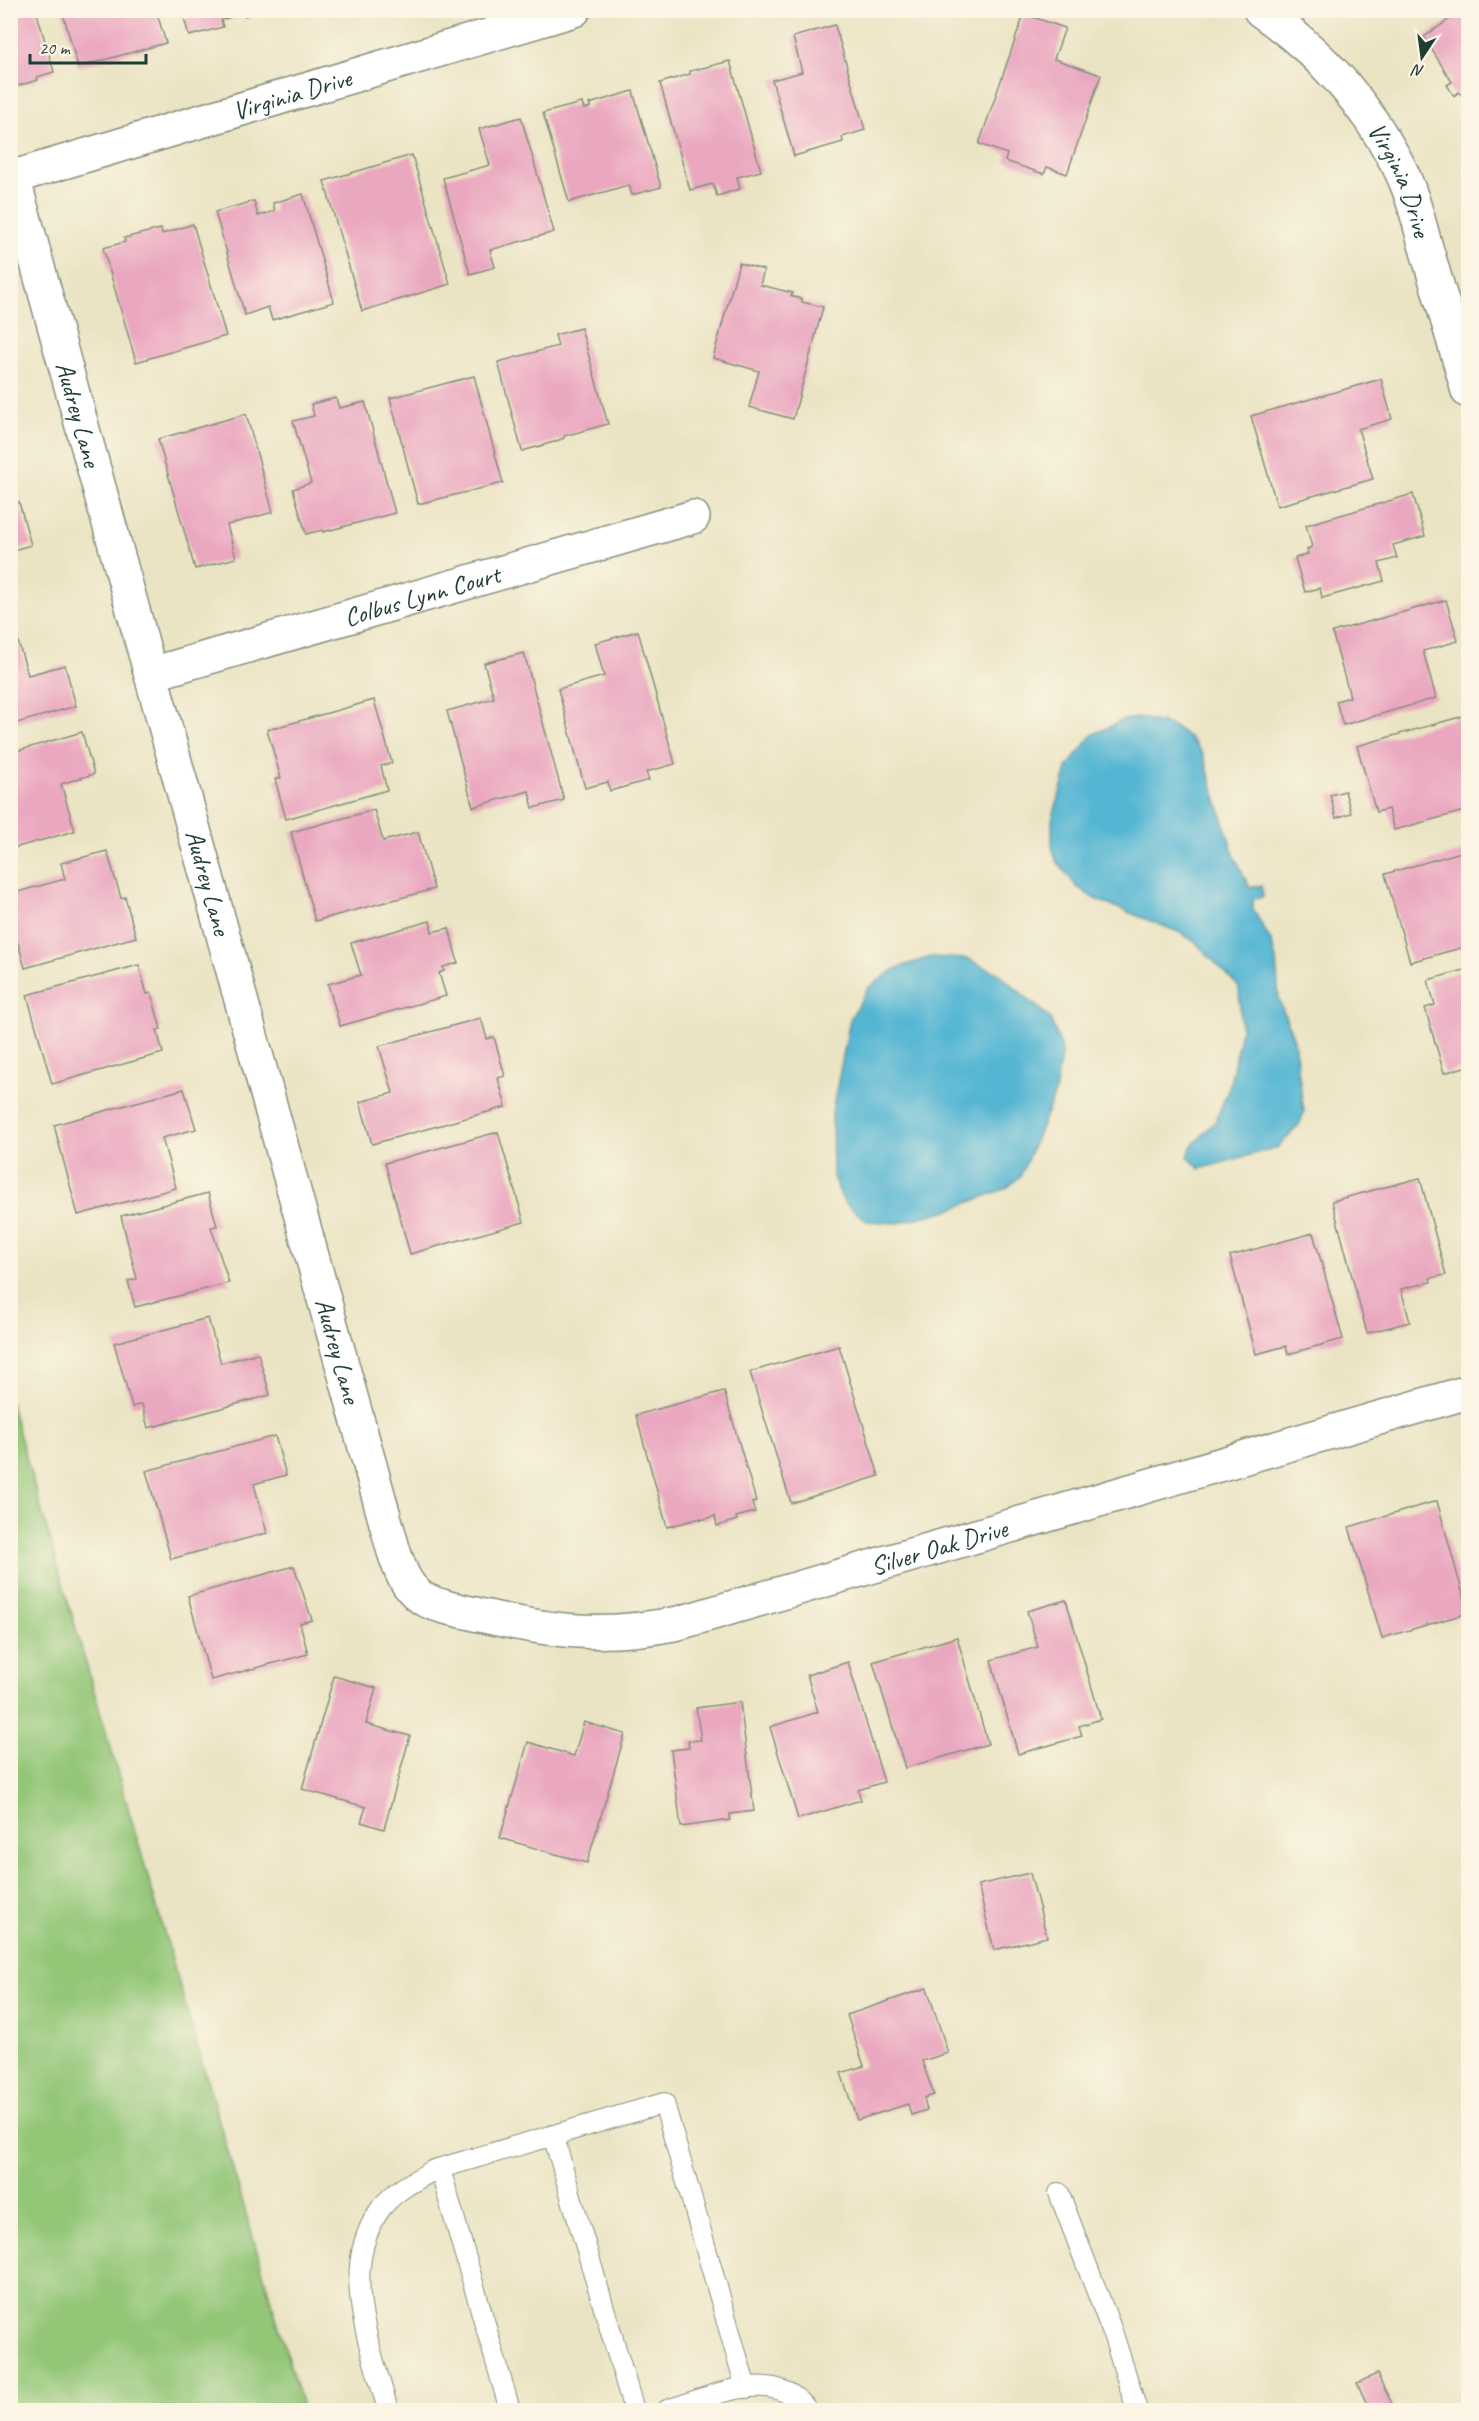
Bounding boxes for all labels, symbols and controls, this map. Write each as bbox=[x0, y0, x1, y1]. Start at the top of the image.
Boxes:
scale bar bbox=[30, 27, 146, 65]
north arrow bbox=[1392, 27, 1452, 87]
text: 20 m bbox=[39, 37, 72, 59]
text: N bbox=[1409, 59, 1426, 81]
street label: Virginia Drive bbox=[229, 60, 356, 127]
street label: Virginia Drive bbox=[1360, 116, 1439, 242]
street label: Audrey Lane bbox=[48, 358, 110, 473]
street label: Colbus Lynn Court bbox=[340, 557, 506, 634]
street label: Audrey Lane bbox=[178, 826, 239, 941]
street label: Audrey Lane bbox=[308, 1295, 369, 1409]
street label: Silver Oak Drive bbox=[867, 1511, 1012, 1583]

